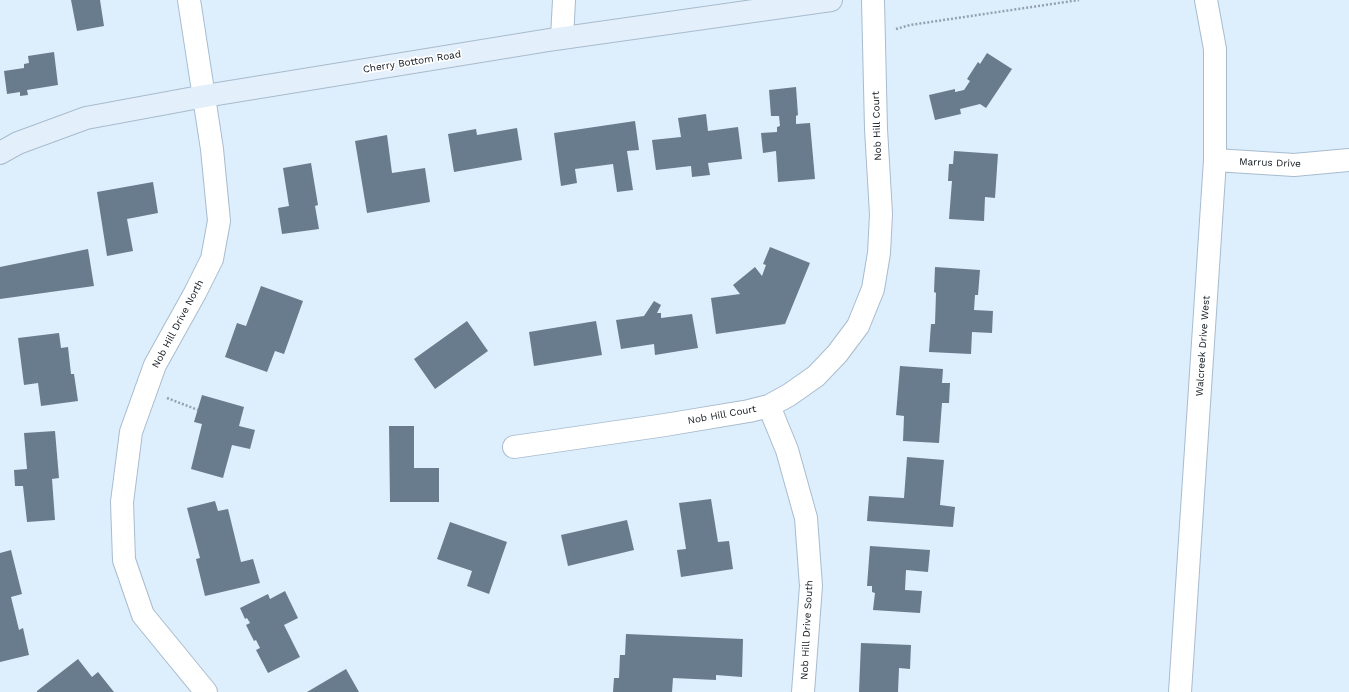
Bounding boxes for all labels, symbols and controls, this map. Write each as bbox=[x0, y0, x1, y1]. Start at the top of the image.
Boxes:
street label: Cherry Bottom Road bbox=[362, 48, 462, 76]
street label: Nob Hill Court bbox=[870, 91, 884, 161]
street label: Marrus Drive bbox=[1239, 156, 1301, 170]
street label: Nob Hill Drive North bbox=[150, 278, 206, 370]
street label: Walcreek Drive West bbox=[1193, 295, 1213, 397]
street label: Nob Hill Court bbox=[687, 403, 757, 427]
street label: Nob Hill Drive South bbox=[798, 580, 816, 680]

